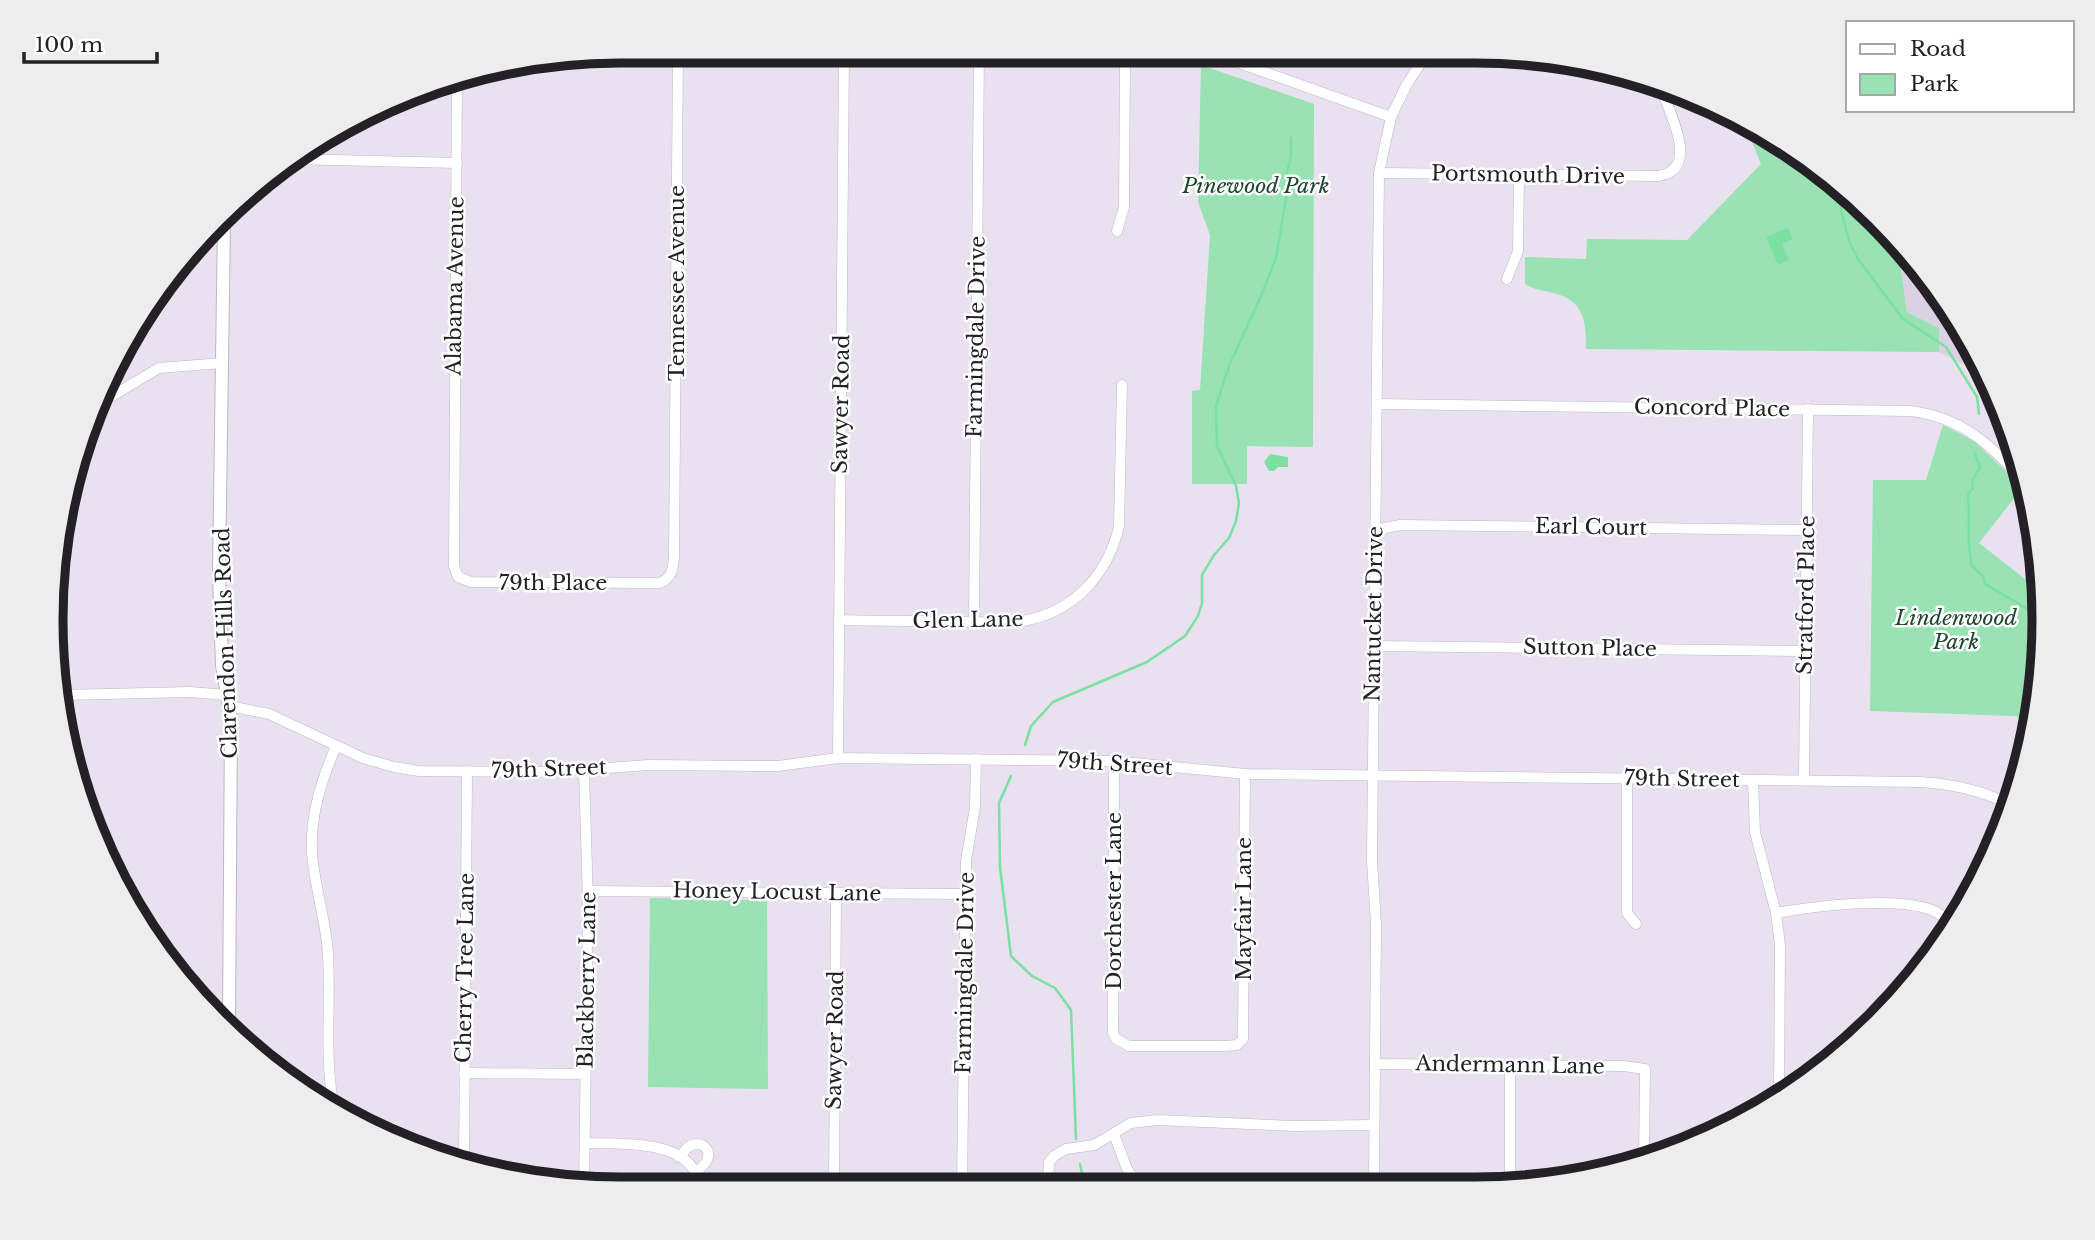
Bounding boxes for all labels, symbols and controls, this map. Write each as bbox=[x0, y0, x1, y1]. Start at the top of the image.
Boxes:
scale bar bbox=[24, 21, 158, 65]
legend bbox=[1846, 21, 2074, 112]
text: 100 m bbox=[35, 32, 103, 58]
text: Road bbox=[1910, 36, 1966, 62]
text: Park bbox=[1910, 71, 1959, 97]
street label: Portsmouth Drive bbox=[1431, 160, 1625, 190]
park label: Pinewood Park bbox=[1181, 173, 1330, 199]
street label: Tennessee Avenue bbox=[664, 185, 690, 381]
street label: Alabama Avenue bbox=[440, 196, 470, 377]
street label: Farmingdale Drive bbox=[961, 236, 991, 438]
street label: Sawyer Road bbox=[827, 334, 855, 474]
street label: Concord Place bbox=[1634, 394, 1790, 422]
street label: Earl Court bbox=[1535, 513, 1647, 541]
street label: Stratford Place bbox=[1792, 515, 1820, 675]
street label: Nantucket Drive bbox=[1359, 526, 1389, 702]
street label: Clarendon Hills Road bbox=[209, 527, 243, 759]
street label: 79th Place bbox=[499, 570, 607, 596]
park label: Lindenwood Park bbox=[1894, 605, 2018, 655]
street label: Glen Lane bbox=[912, 606, 1024, 634]
street label: Sutton Place bbox=[1523, 634, 1657, 662]
street label: 79th Street bbox=[1056, 747, 1174, 781]
street label: 79th Street bbox=[491, 754, 607, 784]
street label: 79th Street bbox=[1624, 765, 1740, 793]
street label: Dorchester Lane bbox=[1101, 812, 1127, 990]
street label: Mayfair Lane bbox=[1231, 837, 1257, 981]
street label: Farmingdale Drive bbox=[950, 872, 980, 1074]
street label: Cherry Tree Lane bbox=[450, 873, 480, 1063]
street label: Honey Locust Lane bbox=[672, 877, 882, 907]
street label: Blackberry Lane bbox=[572, 891, 602, 1069]
street label: Sawyer Road bbox=[821, 970, 849, 1110]
street label: Andermann Lane bbox=[1414, 1050, 1605, 1080]

